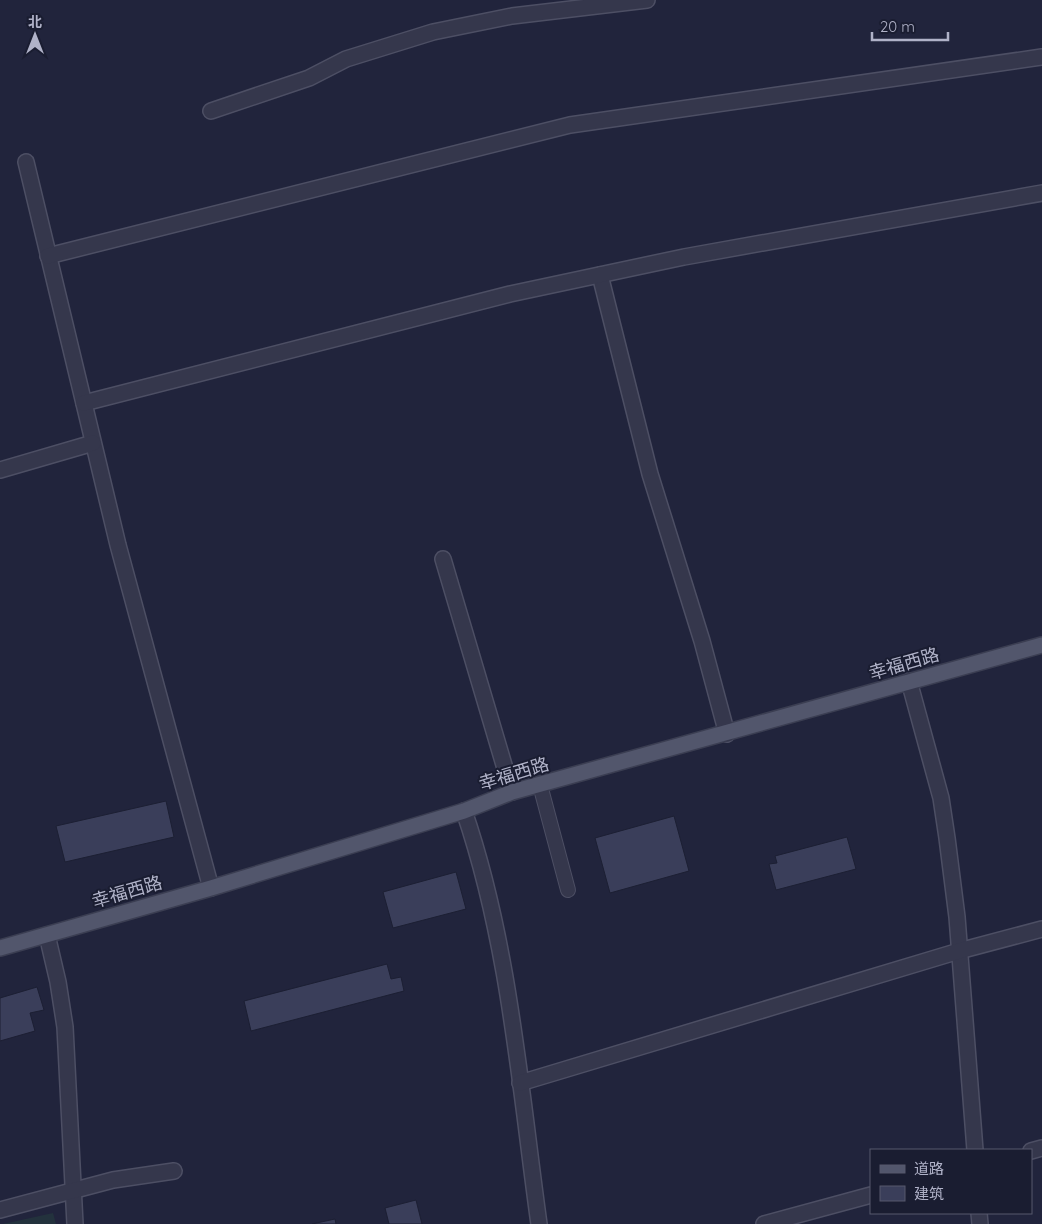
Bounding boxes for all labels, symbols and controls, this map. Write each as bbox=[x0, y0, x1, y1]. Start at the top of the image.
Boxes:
north arrow bbox=[10, 10, 60, 60]
scale bar bbox=[872, 10, 948, 42]
text: 北 bbox=[28, 13, 42, 31]
text: 20 m bbox=[880, 17, 915, 36]
street label: 幸福西路 bbox=[866, 643, 942, 684]
street label: 幸福西路 bbox=[476, 752, 552, 795]
street label: 幸福西路 bbox=[89, 871, 165, 912]
legend bbox=[870, 1149, 1032, 1214]
text: 道路 bbox=[914, 1159, 944, 1178]
text: 建筑 bbox=[914, 1184, 944, 1203]

